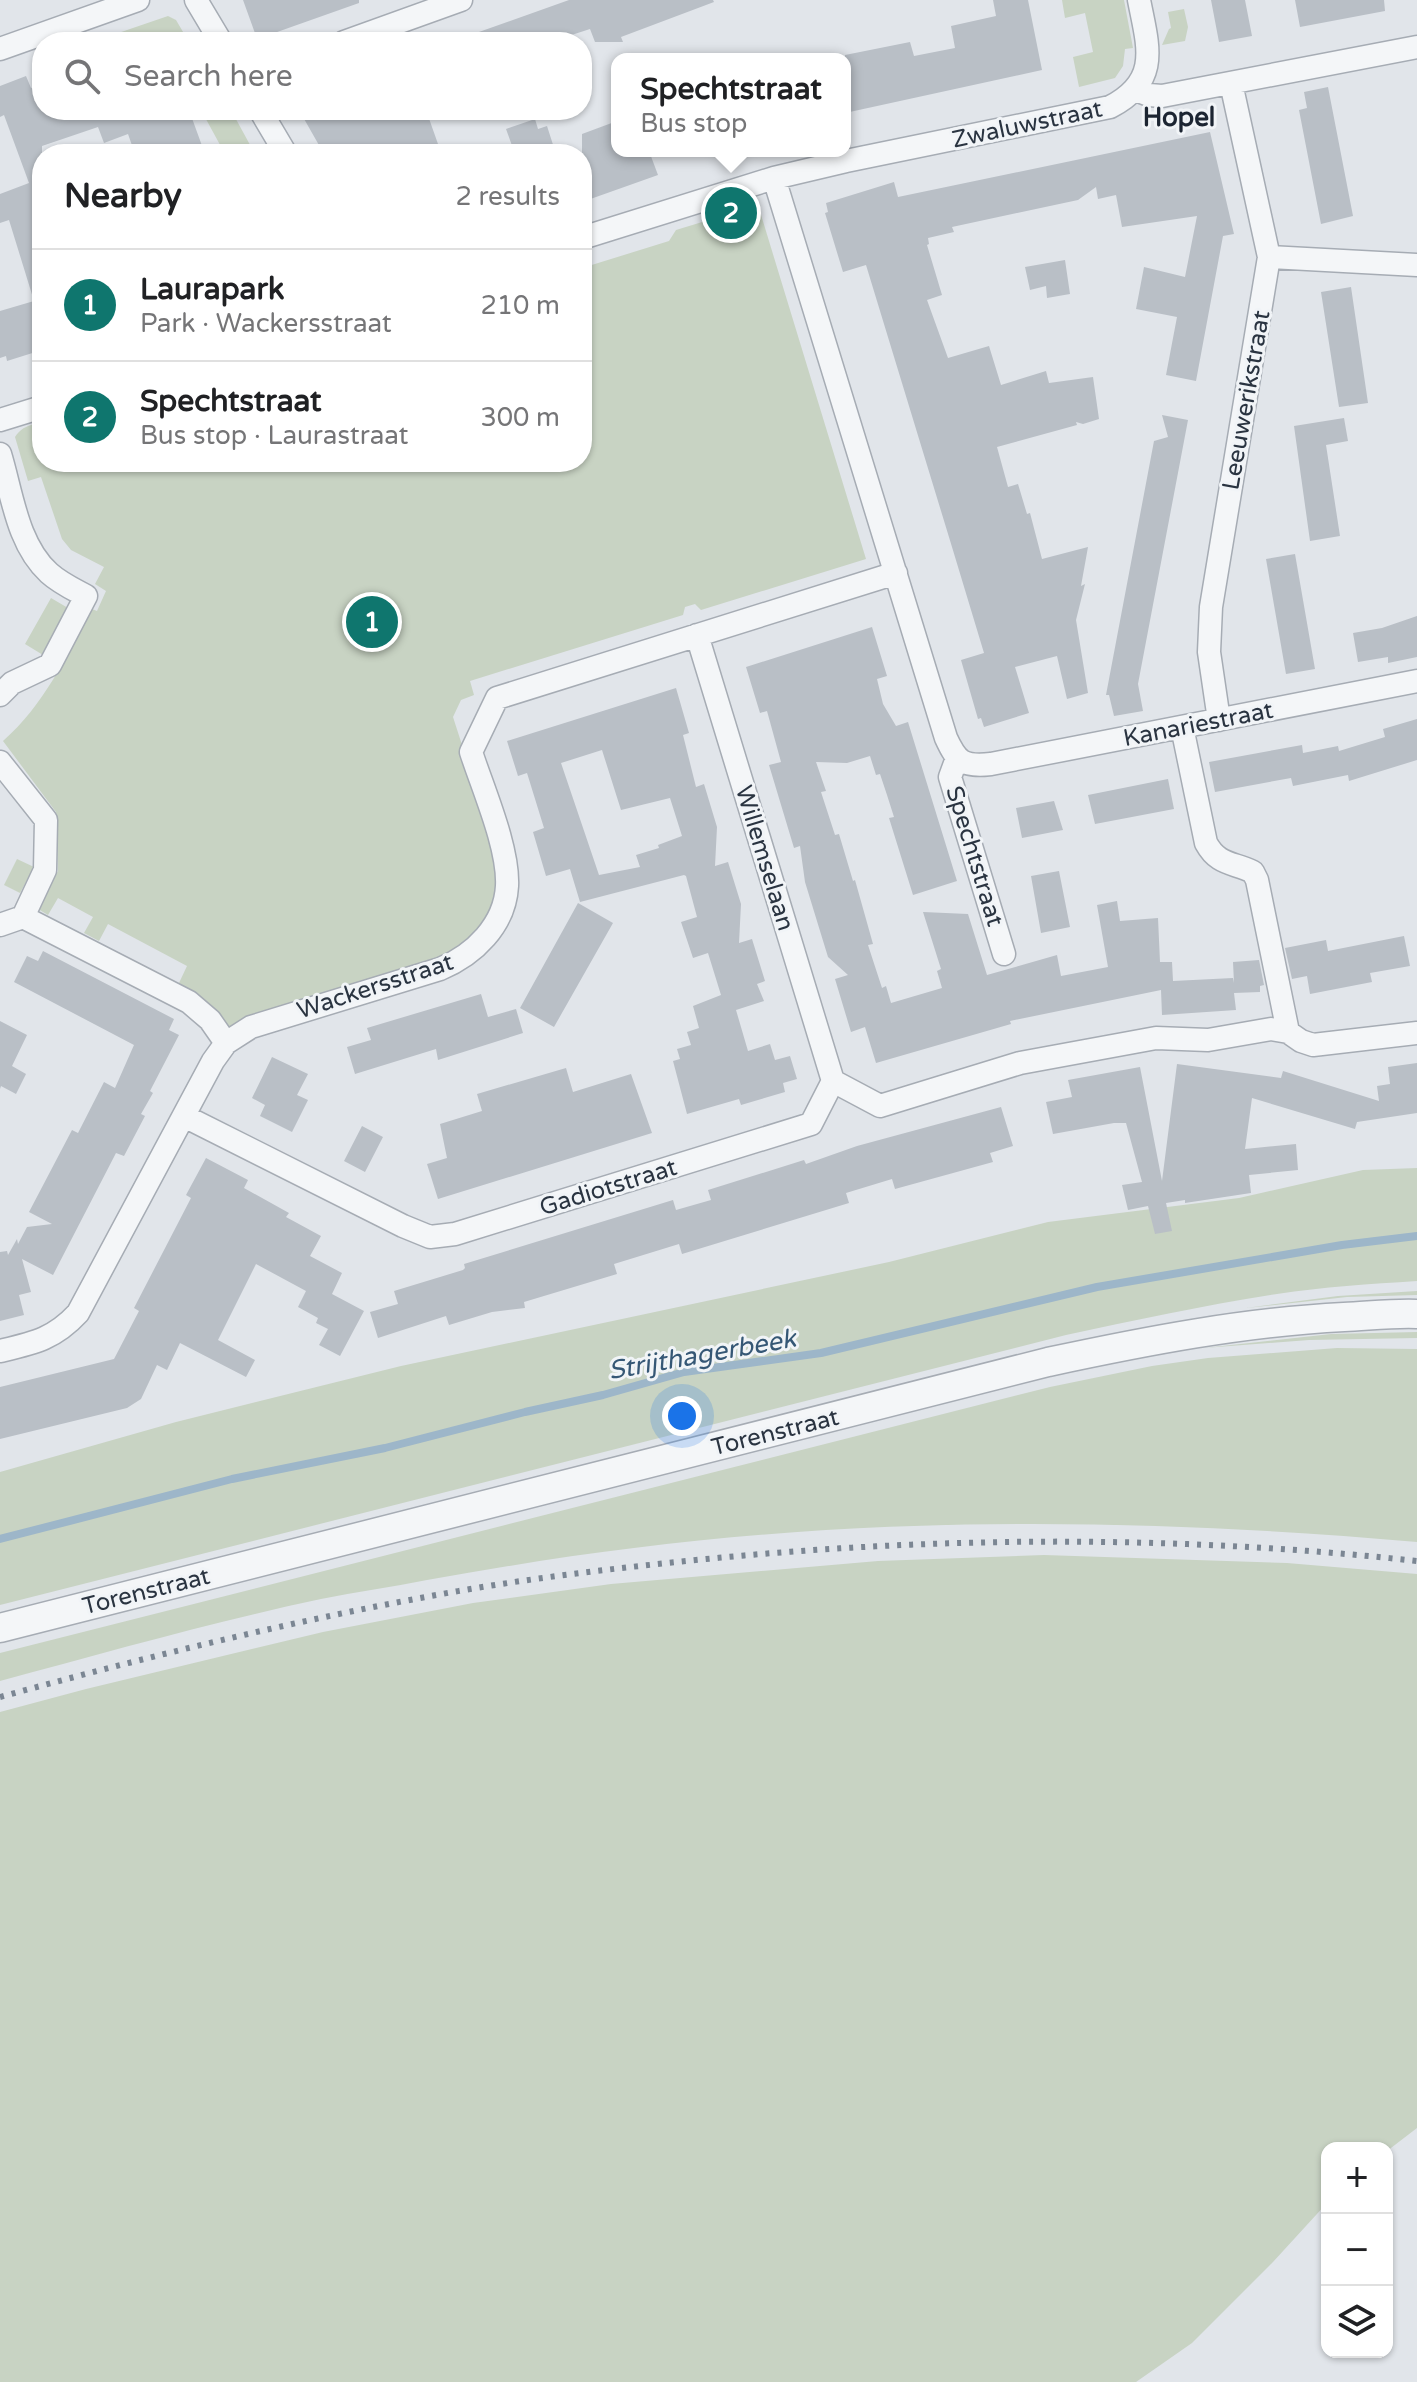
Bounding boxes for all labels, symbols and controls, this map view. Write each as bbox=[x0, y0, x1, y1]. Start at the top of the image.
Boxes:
search box bbox=[32, 32, 592, 120]
popup bbox=[611, 53, 851, 157]
icon: search bbox=[60, 54, 104, 98]
text: Search here bbox=[124, 58, 293, 95]
text: Spechtstraat bbox=[640, 71, 822, 108]
street label: Zwaluwstraat bbox=[949, 94, 1105, 155]
district label: Hopel bbox=[1143, 102, 1215, 133]
text: Bus stop bbox=[640, 108, 747, 139]
text: Nearby bbox=[64, 176, 182, 217]
text: 2 results bbox=[455, 181, 560, 212]
pin: 2 bbox=[705, 183, 757, 243]
text: Laurapark bbox=[140, 271, 284, 308]
text: 1 bbox=[82, 290, 98, 321]
text: 210 m bbox=[480, 290, 560, 321]
text: Park · Wackersstraat bbox=[140, 308, 392, 339]
street label: Leeuwerikstraat bbox=[1216, 308, 1277, 492]
text: Spechtstraat bbox=[140, 383, 322, 420]
text: 2 bbox=[82, 402, 98, 433]
text: 300 m bbox=[480, 402, 560, 433]
text: Bus stop · Laurastraat bbox=[140, 420, 409, 451]
pin: 1 bbox=[346, 592, 398, 652]
street label: Kanariestraat bbox=[1121, 696, 1276, 753]
street label: Willemselaan bbox=[729, 782, 800, 934]
street label: Spechtstraat bbox=[939, 782, 1010, 930]
street label: Wackersstraat bbox=[293, 948, 457, 1025]
street label: Gadiotstraat bbox=[536, 1153, 680, 1222]
water label: Strijthagerbeek bbox=[606, 1322, 800, 1386]
your location bbox=[662, 1396, 702, 1436]
street label: Torenstraat bbox=[708, 1403, 842, 1462]
street label: Torenstraat bbox=[79, 1562, 213, 1621]
map controls bbox=[1321, 2142, 1393, 2358]
button: + bbox=[1321, 2142, 1393, 2214]
button: − bbox=[1321, 2214, 1393, 2286]
button: layers bbox=[1321, 2286, 1393, 2358]

